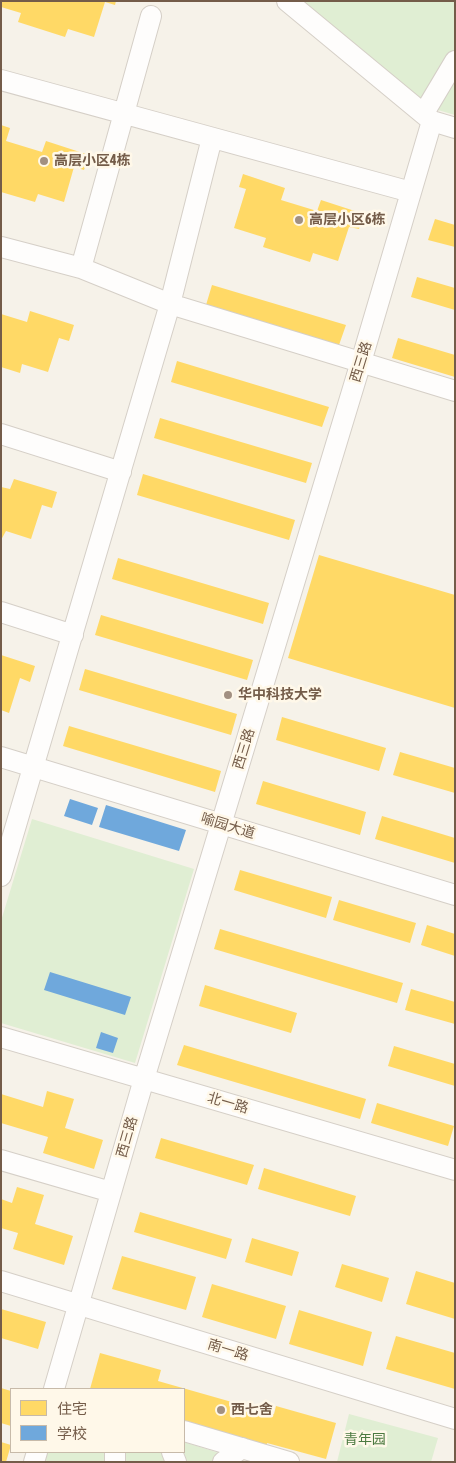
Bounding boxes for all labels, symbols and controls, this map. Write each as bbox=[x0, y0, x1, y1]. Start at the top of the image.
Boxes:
place label: 高层小区4栋 bbox=[54, 153, 131, 169]
marker: 高层小区4栋 bbox=[38, 155, 50, 167]
place label: 高层小区6栋 bbox=[309, 212, 386, 228]
marker: 高层小区6栋 bbox=[293, 214, 305, 226]
street label: 西三路 bbox=[347, 339, 375, 385]
place label: 华中科技大学 bbox=[238, 687, 322, 703]
marker: 华中科技大学 bbox=[222, 689, 234, 701]
street label: 西三路 bbox=[230, 726, 258, 772]
street label: 喻园大道 bbox=[199, 810, 257, 842]
street label: 北一路 bbox=[205, 1089, 251, 1117]
street label: 西三路 bbox=[113, 1114, 141, 1160]
street label: 南一路 bbox=[205, 1336, 251, 1364]
legend bbox=[10, 1388, 185, 1453]
text: 住宅 bbox=[57, 1400, 87, 1417]
place label: 西七舍 bbox=[231, 1402, 273, 1418]
marker: 西七舍 bbox=[215, 1404, 227, 1416]
text: 学校 bbox=[57, 1425, 87, 1442]
park label: 青年园 bbox=[344, 1432, 386, 1448]

